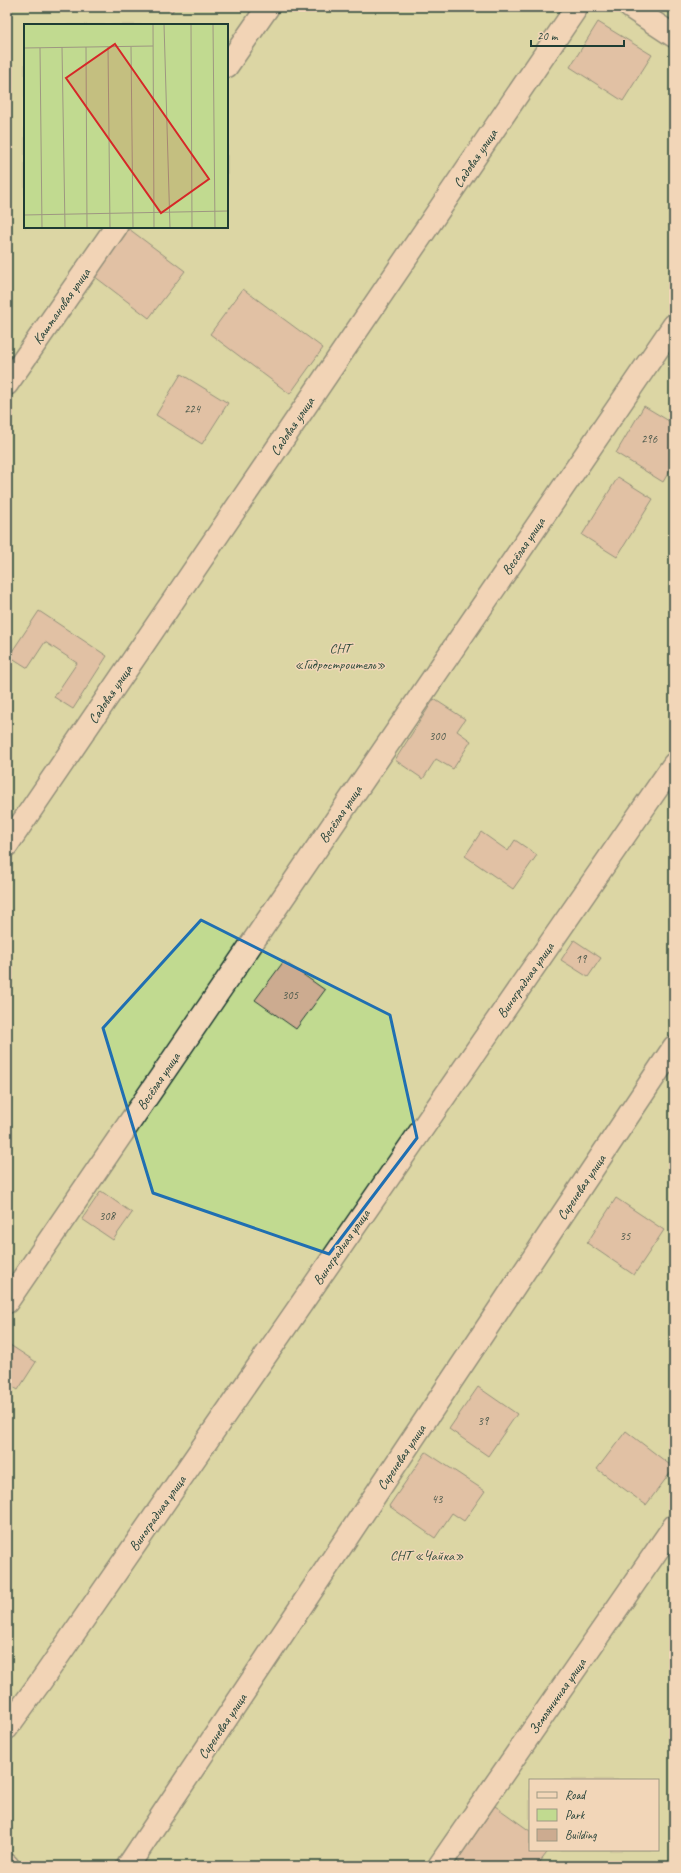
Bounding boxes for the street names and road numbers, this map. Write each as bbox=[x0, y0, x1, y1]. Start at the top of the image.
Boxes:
street label: Садовая улица bbox=[450, 125, 502, 191]
street label: Каштановая улица bbox=[29, 264, 95, 348]
street label: Садовая улица bbox=[267, 393, 319, 459]
street label: Весёлая улица bbox=[498, 513, 550, 578]
street label: Садовая улица bbox=[85, 661, 137, 727]
street label: Весёлая улица bbox=[315, 781, 367, 846]
street label: Виноградная улица bbox=[493, 938, 558, 1021]
street label: Весёлая улица bbox=[133, 1048, 185, 1113]
street label: Сиреневая улица bbox=[553, 1150, 610, 1223]
street label: Виноградная улица bbox=[309, 1205, 374, 1288]
street label: Сиреневая улица bbox=[373, 1420, 430, 1493]
street label: Виноградная улица bbox=[125, 1471, 190, 1554]
street label: Земляничная улица bbox=[525, 1654, 591, 1738]
street label: Сиреневая улица bbox=[194, 1689, 251, 1762]

